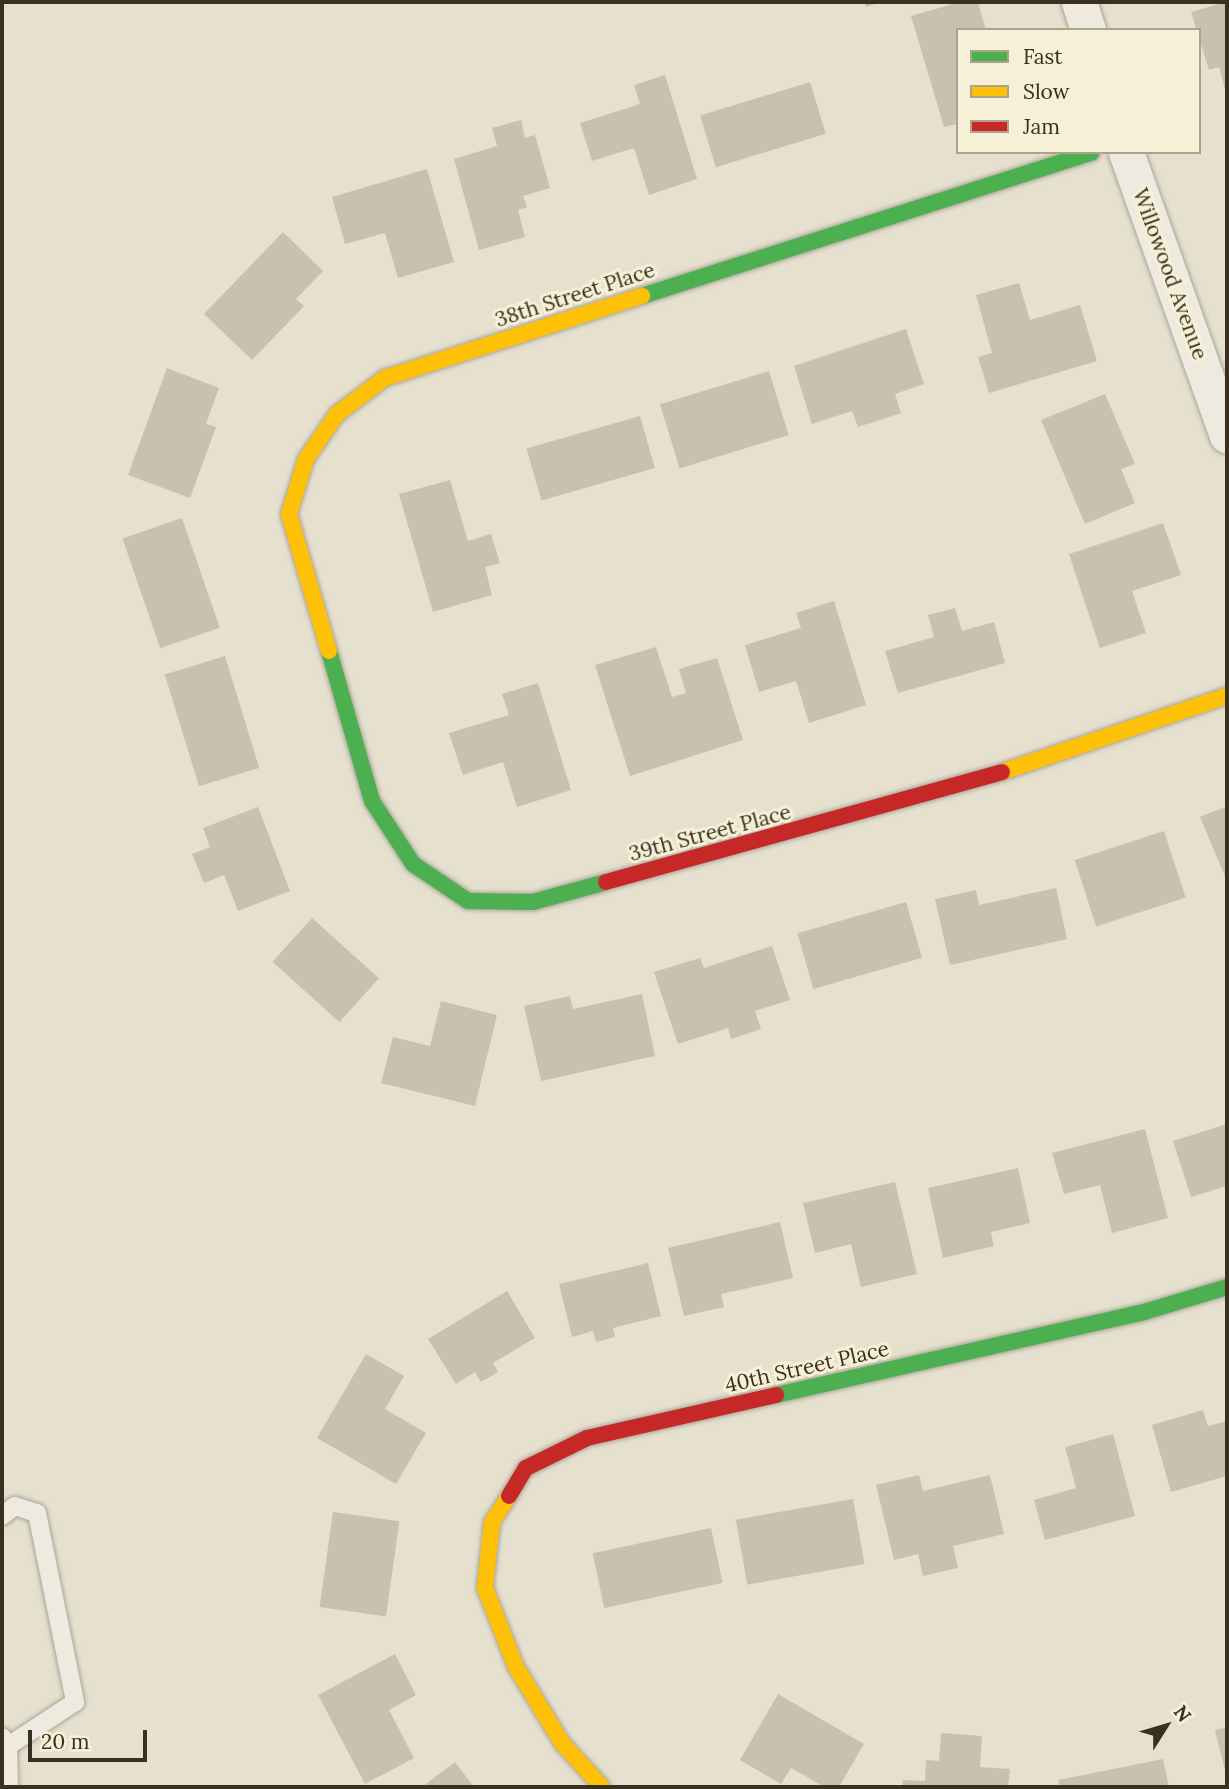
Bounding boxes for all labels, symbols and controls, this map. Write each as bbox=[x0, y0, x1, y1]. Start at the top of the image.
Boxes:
legend bbox=[956, 28, 1201, 154]
text: Fast bbox=[1023, 43, 1062, 70]
text: Slow bbox=[1023, 78, 1070, 105]
text: Jam bbox=[1023, 113, 1060, 140]
street label: Willowood Avenue bbox=[1127, 185, 1213, 363]
street label: 38th Street Place bbox=[492, 257, 658, 333]
street label: 39th Street Place bbox=[626, 799, 794, 867]
street label: 40th Street Place bbox=[723, 1336, 891, 1398]
north arrow bbox=[1131, 1691, 1201, 1761]
text: N bbox=[1169, 1700, 1197, 1726]
scale bar bbox=[32, 1716, 150, 1760]
text: 20 m bbox=[41, 1728, 90, 1755]

